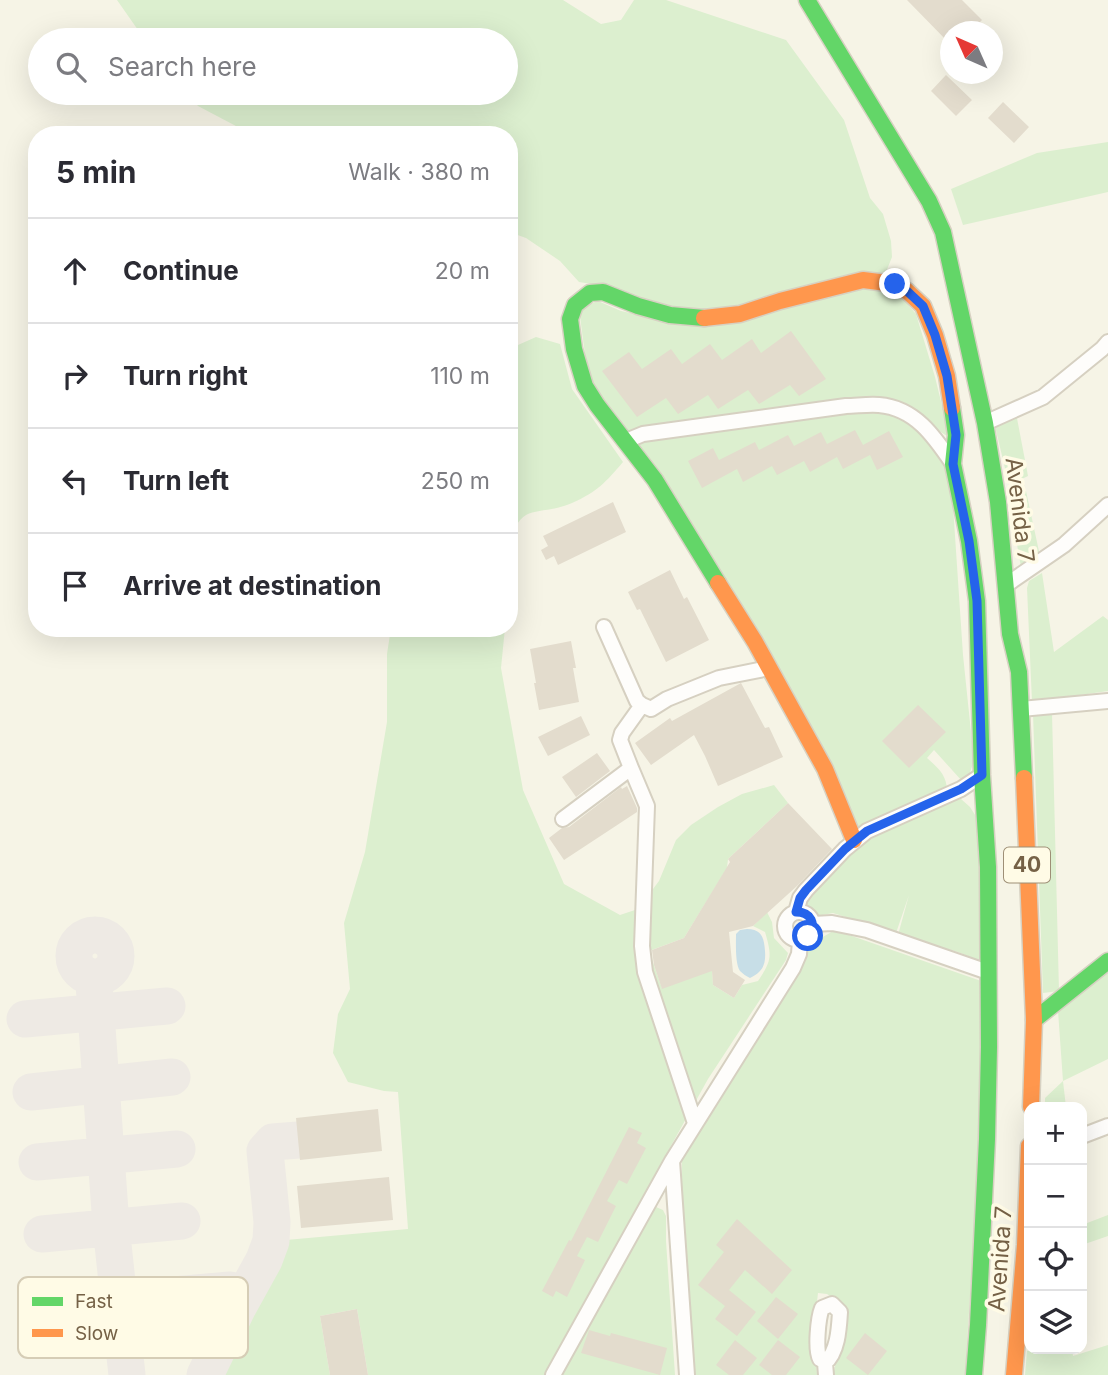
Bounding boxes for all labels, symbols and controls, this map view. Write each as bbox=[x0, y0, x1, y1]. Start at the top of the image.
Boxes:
north arrow bbox=[940, 21, 1003, 84]
search box bbox=[28, 28, 518, 105]
icon: search bbox=[52, 48, 90, 86]
text: Search here bbox=[108, 51, 257, 82]
text: 5 min bbox=[56, 154, 136, 190]
text: Walk · 380 m bbox=[348, 158, 490, 186]
icon: ahead bbox=[56, 252, 94, 290]
text: Continue bbox=[123, 255, 239, 286]
text: 20 m bbox=[435, 257, 490, 285]
route end bbox=[879, 268, 910, 299]
icon: right bbox=[56, 357, 94, 395]
text: Turn right bbox=[123, 360, 248, 391]
text: 110 m bbox=[430, 362, 490, 390]
street label: Avenida 7 bbox=[1000, 456, 1040, 564]
icon: left bbox=[56, 462, 94, 500]
text: Turn left bbox=[123, 465, 229, 496]
text: 250 m bbox=[421, 467, 490, 495]
icon: arrive bbox=[56, 567, 94, 605]
text: Arrive at destination bbox=[123, 570, 382, 601]
road number: 40 bbox=[1004, 848, 1050, 882]
route start bbox=[792, 920, 823, 951]
map controls bbox=[1024, 1102, 1087, 1354]
button: + bbox=[1024, 1102, 1087, 1165]
button: − bbox=[1024, 1165, 1087, 1228]
street label: Avenida 7 bbox=[982, 1205, 1018, 1313]
button: locate bbox=[1024, 1228, 1087, 1291]
legend bbox=[18, 1277, 248, 1358]
text: Fast bbox=[75, 1290, 113, 1313]
button: layers bbox=[1024, 1291, 1087, 1354]
text: Slow bbox=[75, 1322, 118, 1345]

